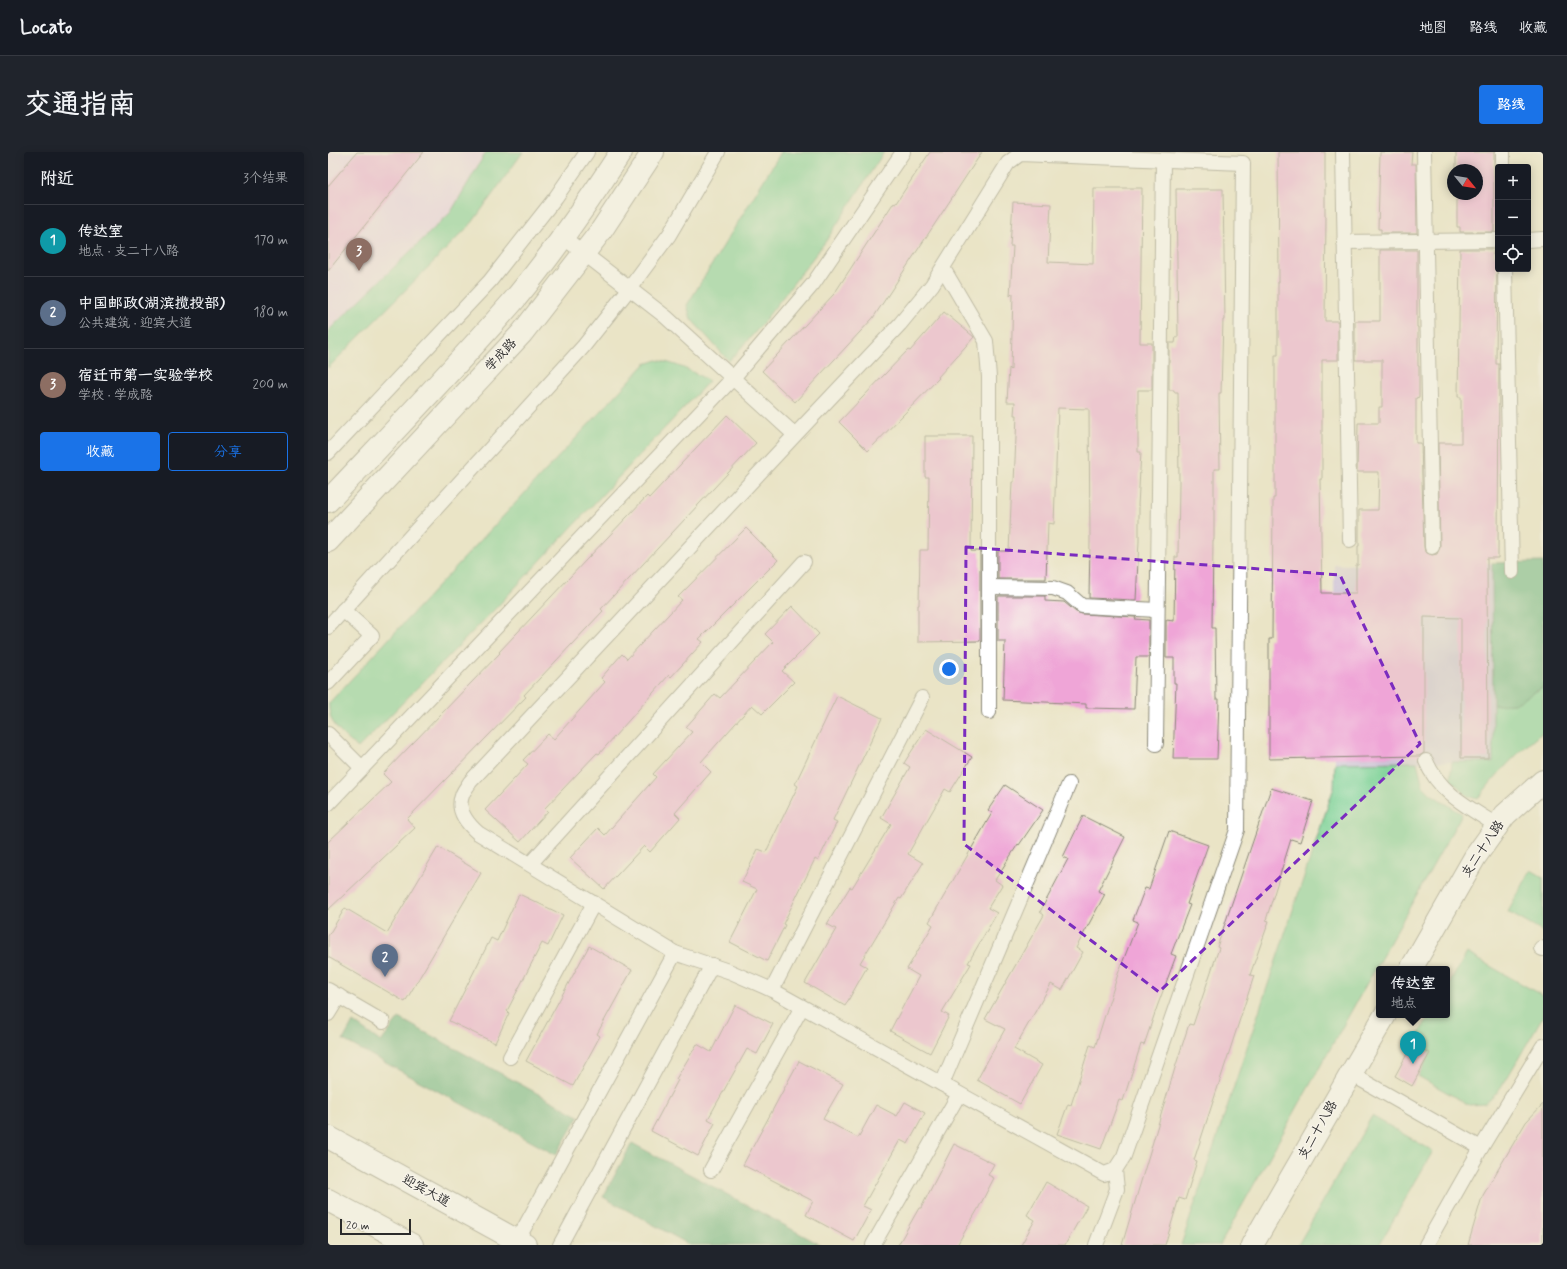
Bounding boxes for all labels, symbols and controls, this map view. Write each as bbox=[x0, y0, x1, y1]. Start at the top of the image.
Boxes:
text: Locato bbox=[20, 15, 72, 40]
text: 地图 bbox=[1419, 19, 1447, 37]
text: 路线 bbox=[1469, 19, 1497, 37]
text: 收藏 bbox=[1519, 19, 1547, 37]
button: 路线 bbox=[1479, 85, 1543, 124]
text: 交通指南 bbox=[24, 87, 136, 124]
north arrow bbox=[1447, 164, 1483, 200]
map controls bbox=[1495, 164, 1531, 272]
button: + bbox=[1495, 164, 1531, 200]
text: 附近 bbox=[40, 168, 74, 190]
text: 3个结果 bbox=[243, 170, 288, 187]
button: − bbox=[1495, 200, 1531, 236]
text: 传达室 bbox=[78, 222, 123, 242]
text: 1 bbox=[50, 232, 56, 249]
text: 170 m bbox=[254, 232, 288, 249]
button: locate bbox=[1495, 236, 1531, 272]
pin: 3 bbox=[346, 238, 372, 271]
text: 地点 · 支二十八路 bbox=[78, 243, 179, 260]
text: 中国邮政(湖滨揽投部) bbox=[78, 294, 225, 314]
text: 2 bbox=[50, 304, 56, 321]
text: 180 m bbox=[253, 304, 288, 321]
text: 公共建筑 · 迎宾大道 bbox=[78, 315, 192, 332]
street label: 学成路 bbox=[481, 335, 521, 375]
text: 宿迁市第一实验学校 bbox=[78, 366, 213, 386]
text: 3 bbox=[50, 376, 56, 393]
text: 200 m bbox=[253, 376, 288, 393]
text: 学校 · 学成路 bbox=[78, 387, 153, 404]
button: 收藏 bbox=[40, 432, 160, 471]
button: 分享 bbox=[168, 432, 288, 471]
your location bbox=[939, 659, 959, 679]
street label: 支二十八路 bbox=[1458, 817, 1508, 881]
pin: 2 bbox=[372, 944, 398, 977]
popup bbox=[1376, 966, 1450, 1018]
text: 传达室 bbox=[1390, 974, 1436, 994]
text: 地点 bbox=[1390, 995, 1417, 1012]
pin: 1 bbox=[1400, 1031, 1426, 1064]
street label: 支二十八路 bbox=[1294, 1098, 1342, 1162]
street label: 迎宾大道 bbox=[399, 1171, 453, 1211]
scale bar bbox=[340, 1217, 411, 1236]
text: 20 m bbox=[346, 1219, 369, 1233]

